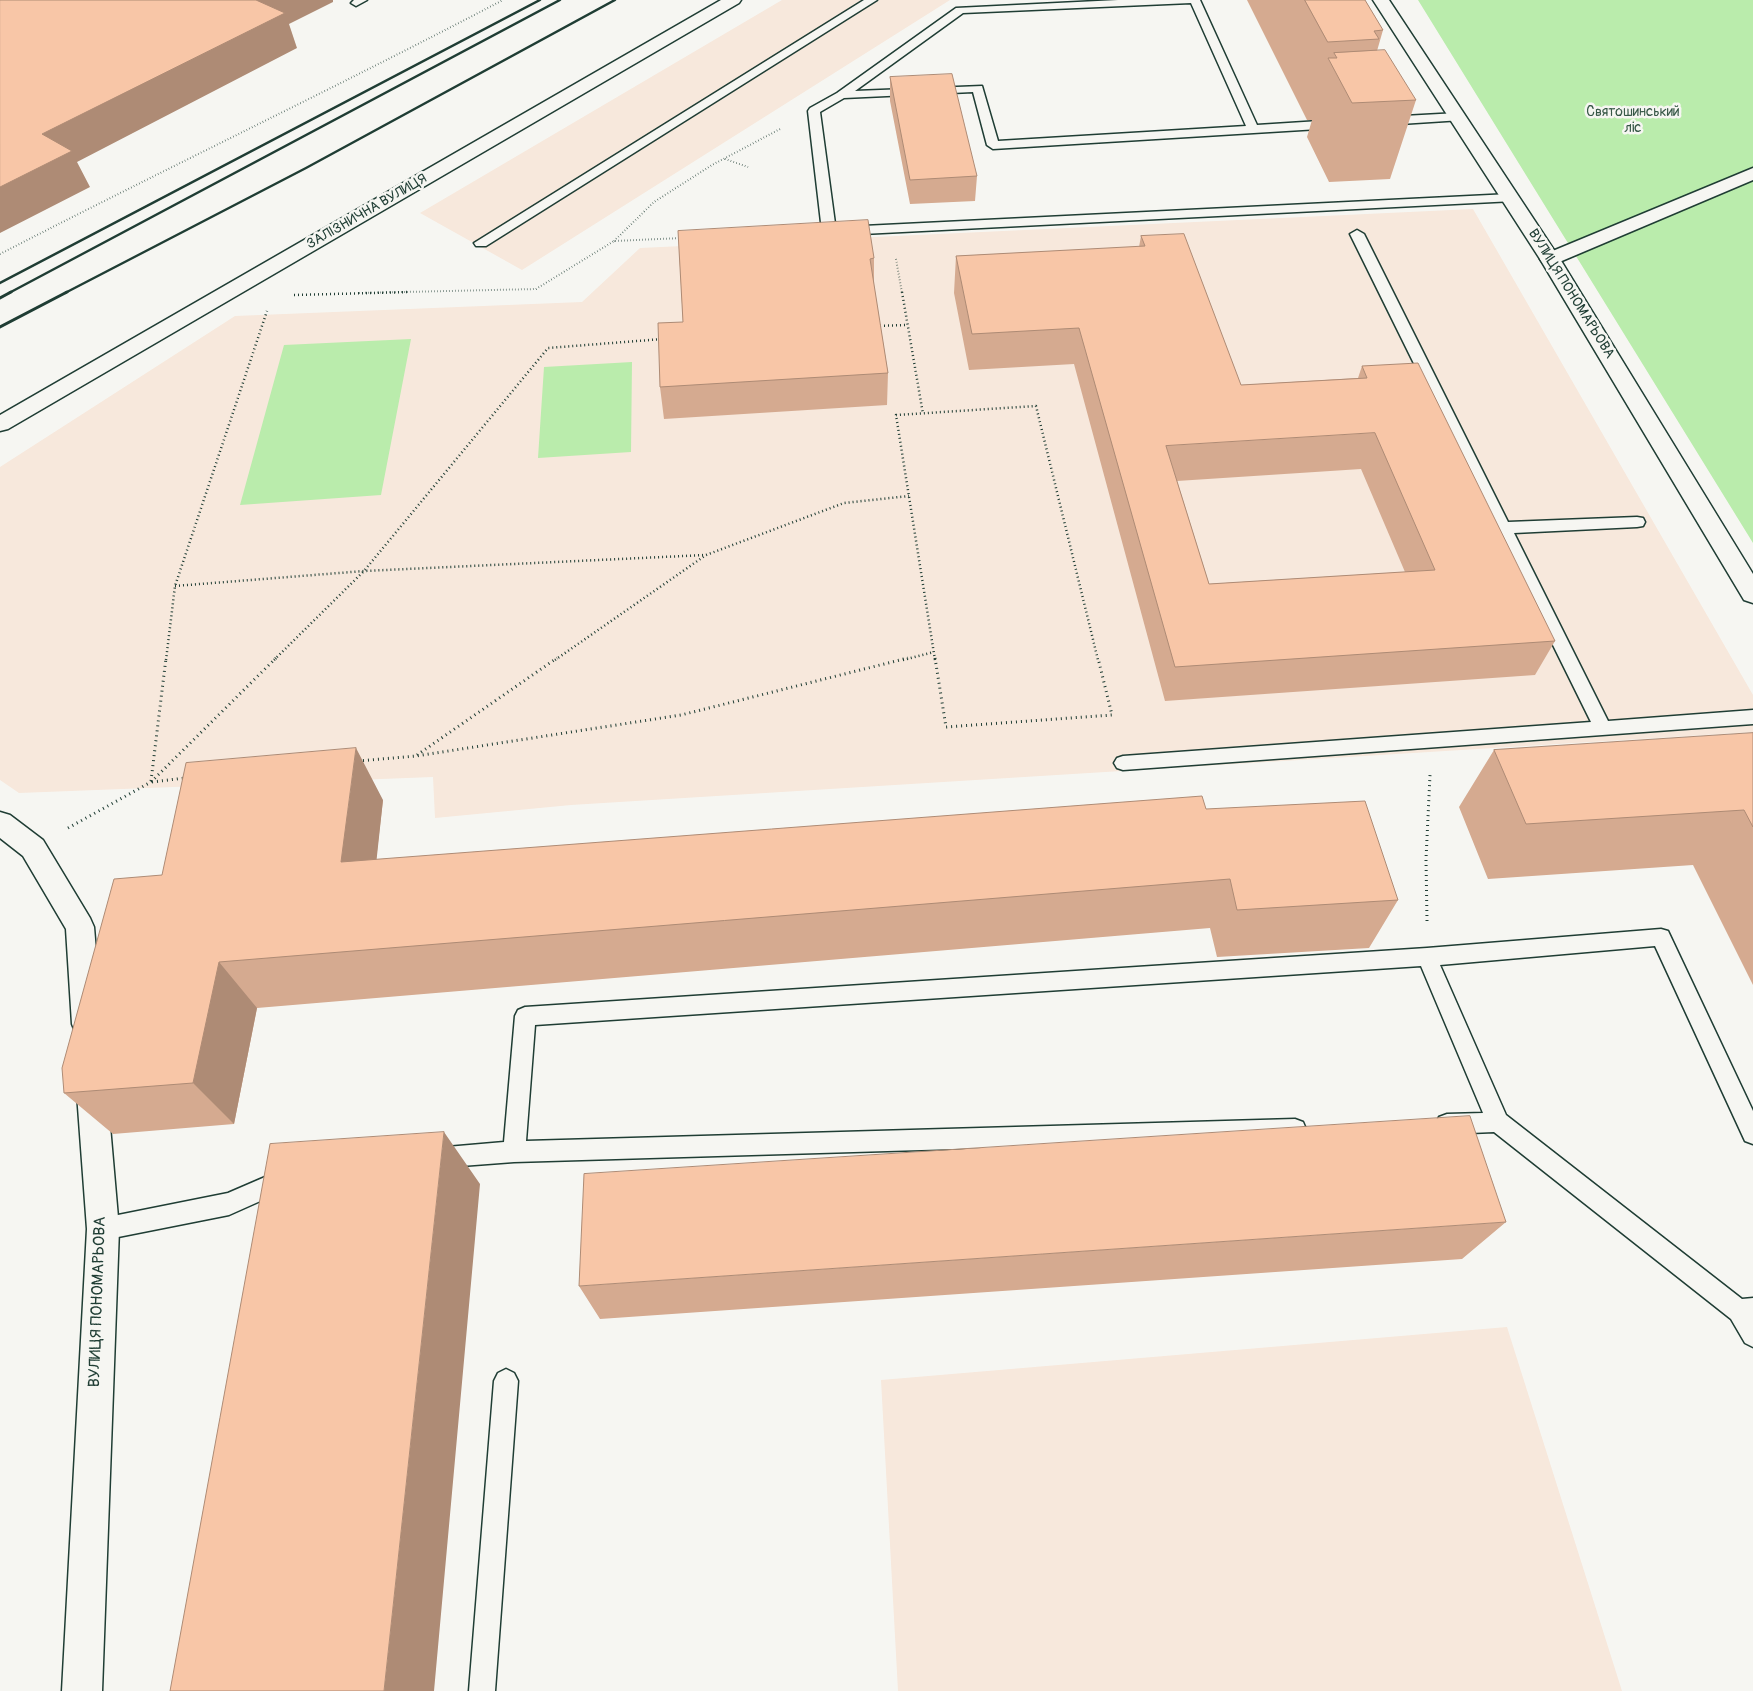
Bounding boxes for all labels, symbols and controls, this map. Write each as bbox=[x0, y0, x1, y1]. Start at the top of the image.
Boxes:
park label: Святошинський ліс bbox=[1586, 104, 1680, 136]
street label: ЗАЛІЗНИЧНА ВУЛИЦЯ bbox=[304, 171, 430, 253]
street label: ВУЛИЦЯ ПОНОМАРЬОВА bbox=[1524, 226, 1618, 362]
street label: ВУЛИЦЯ ПОНОМАРЬОВА bbox=[85, 1216, 111, 1388]

